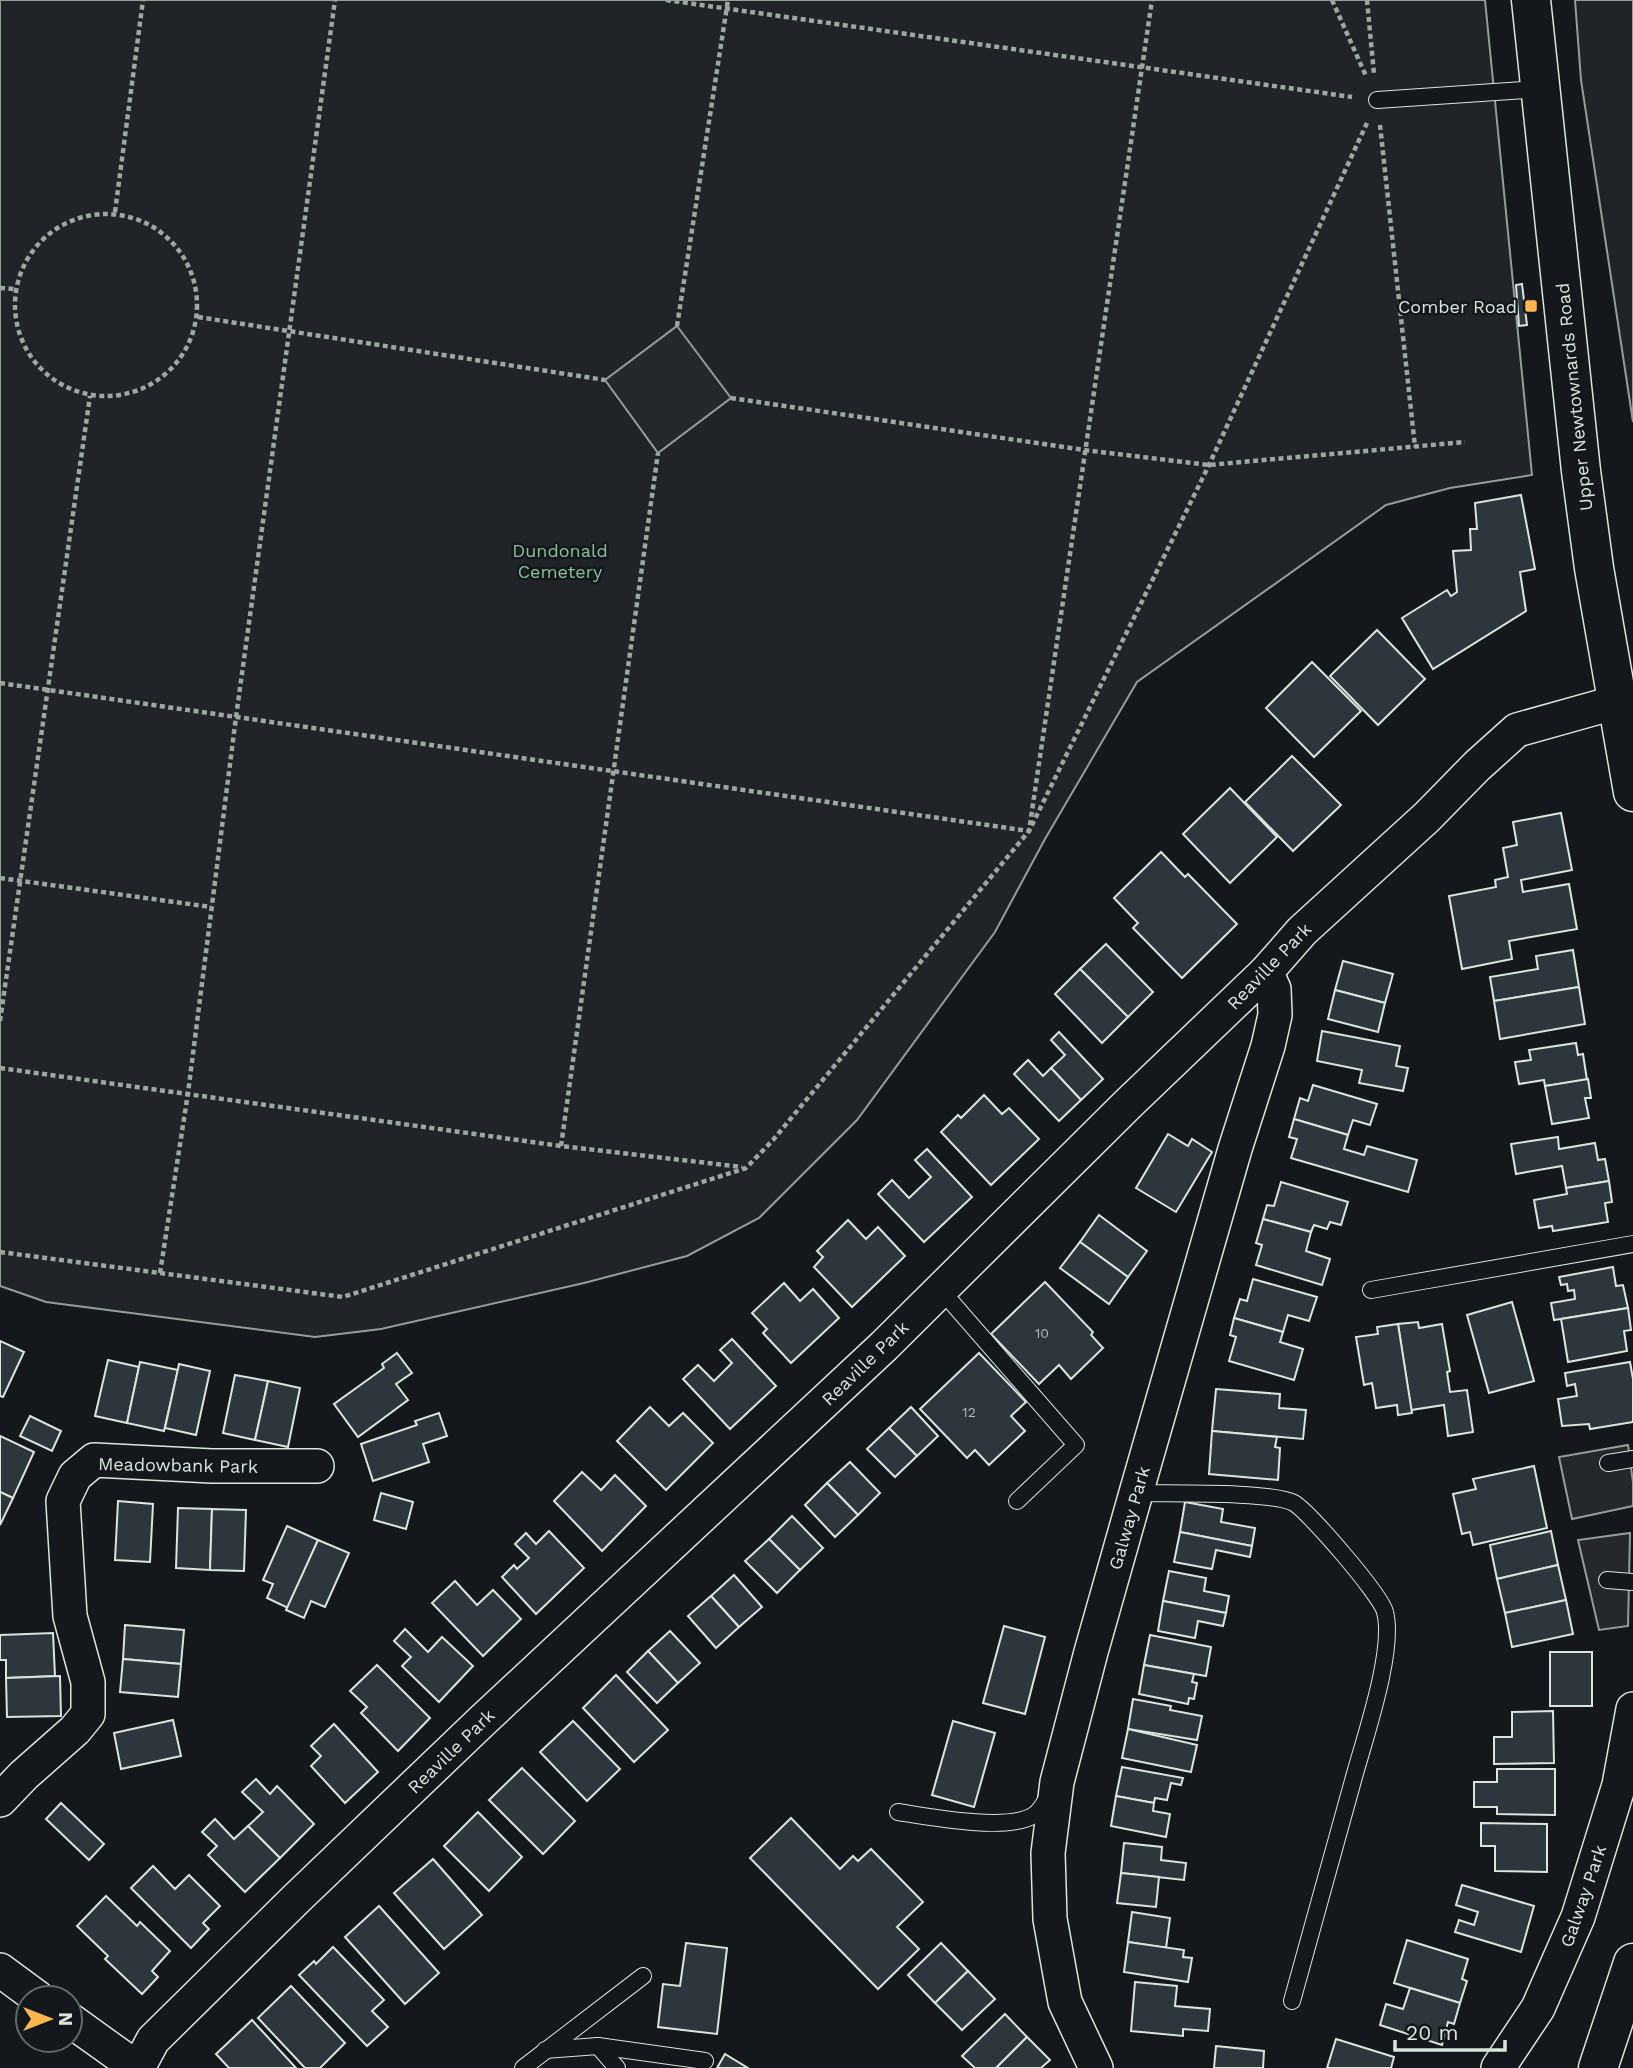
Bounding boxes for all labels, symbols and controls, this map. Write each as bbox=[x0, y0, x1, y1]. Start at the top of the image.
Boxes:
street label: Upper Newtownards Road bbox=[1552, 282, 1596, 512]
place label: Comber Road bbox=[1398, 296, 1517, 317]
marker: Comber Road bbox=[1523, 298, 1539, 314]
park label: Dundonald Cemetery bbox=[512, 540, 608, 582]
street label: Reaville Park bbox=[1222, 918, 1316, 1014]
street label: Reaville Park bbox=[817, 1316, 913, 1410]
house number: 10 bbox=[1035, 1325, 1049, 1341]
house number: 12 bbox=[962, 1404, 976, 1420]
street label: Meadowbank Park bbox=[98, 1453, 258, 1477]
street label: Galway Park bbox=[1104, 1464, 1154, 1572]
street label: Reaville Park bbox=[403, 1704, 499, 1798]
street label: Galway Park bbox=[1556, 1842, 1610, 1950]
north arrow bbox=[14, 1984, 84, 2054]
scale bar bbox=[1395, 2008, 1505, 2052]
text: N bbox=[54, 2012, 77, 2026]
text: 20 m bbox=[1406, 2020, 1458, 2045]

